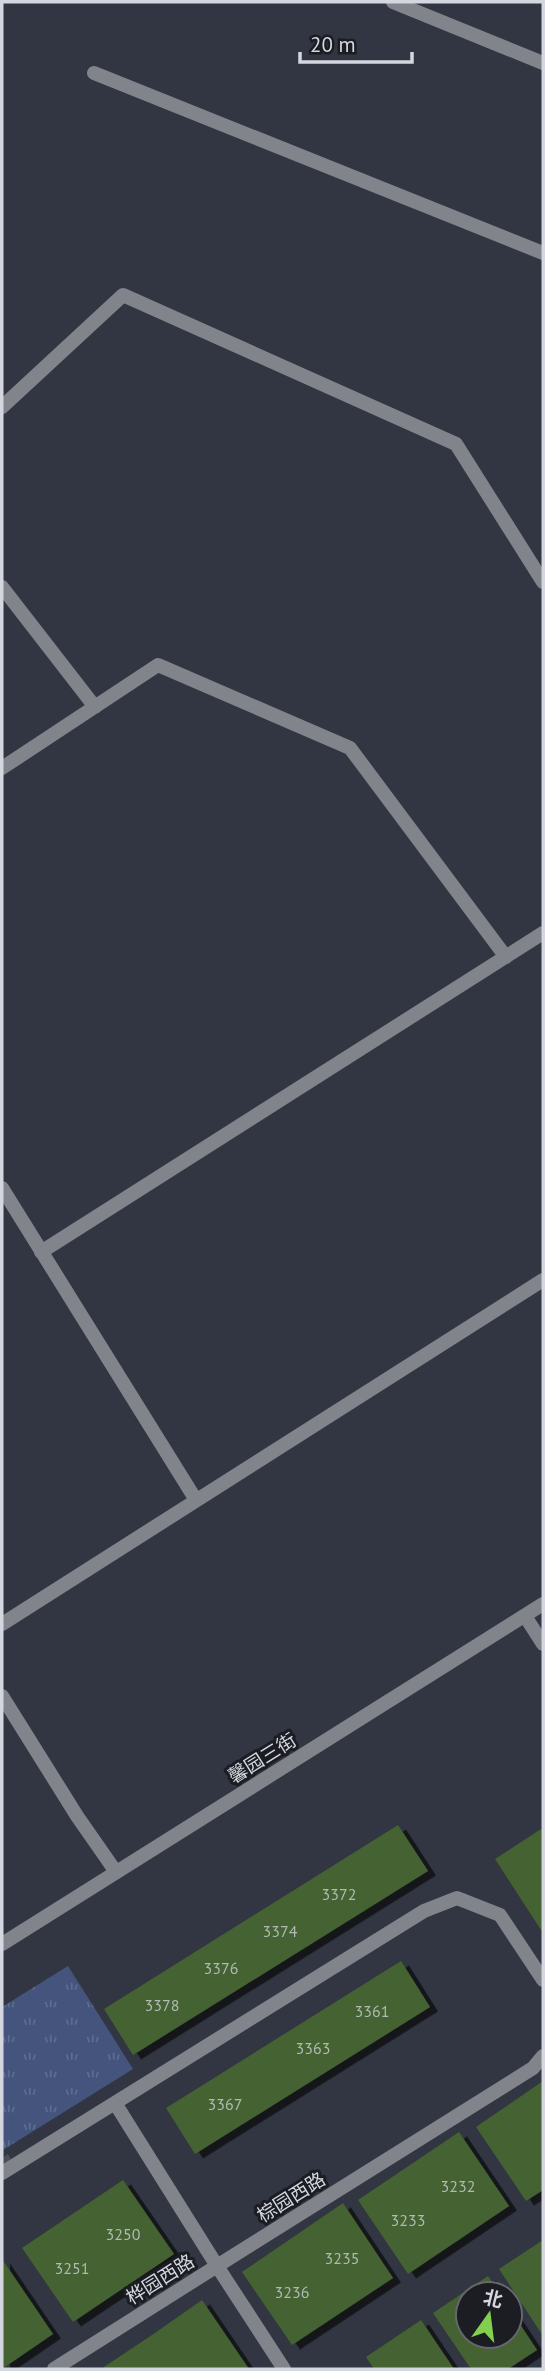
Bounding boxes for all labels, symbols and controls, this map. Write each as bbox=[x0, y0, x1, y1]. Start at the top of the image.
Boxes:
scale bar bbox=[300, 21, 412, 65]
text: 20 m bbox=[310, 31, 356, 58]
street label: 馨园三街 bbox=[223, 1728, 301, 1788]
house number: 3372 bbox=[322, 1884, 356, 1904]
house number: 3374 bbox=[263, 1921, 298, 1941]
house number: 3376 bbox=[204, 1958, 238, 1978]
house number: 3378 bbox=[145, 1995, 179, 2015]
house number: 3361 bbox=[355, 2001, 389, 2021]
house number: 3363 bbox=[296, 2038, 330, 2058]
house number: 3367 bbox=[208, 2094, 242, 2114]
street label: 棕园西路 bbox=[252, 2167, 330, 2227]
house number: 3232 bbox=[441, 2176, 475, 2196]
house number: 3233 bbox=[391, 2210, 425, 2230]
house number: 3250 bbox=[106, 2224, 141, 2244]
house number: 3235 bbox=[325, 2248, 359, 2268]
street label: 桦园西路 bbox=[121, 2249, 199, 2309]
house number: 3251 bbox=[55, 2258, 89, 2278]
north arrow bbox=[454, 2280, 524, 2350]
house number: 3236 bbox=[275, 2282, 309, 2302]
text: 北 bbox=[481, 2285, 505, 2312]

